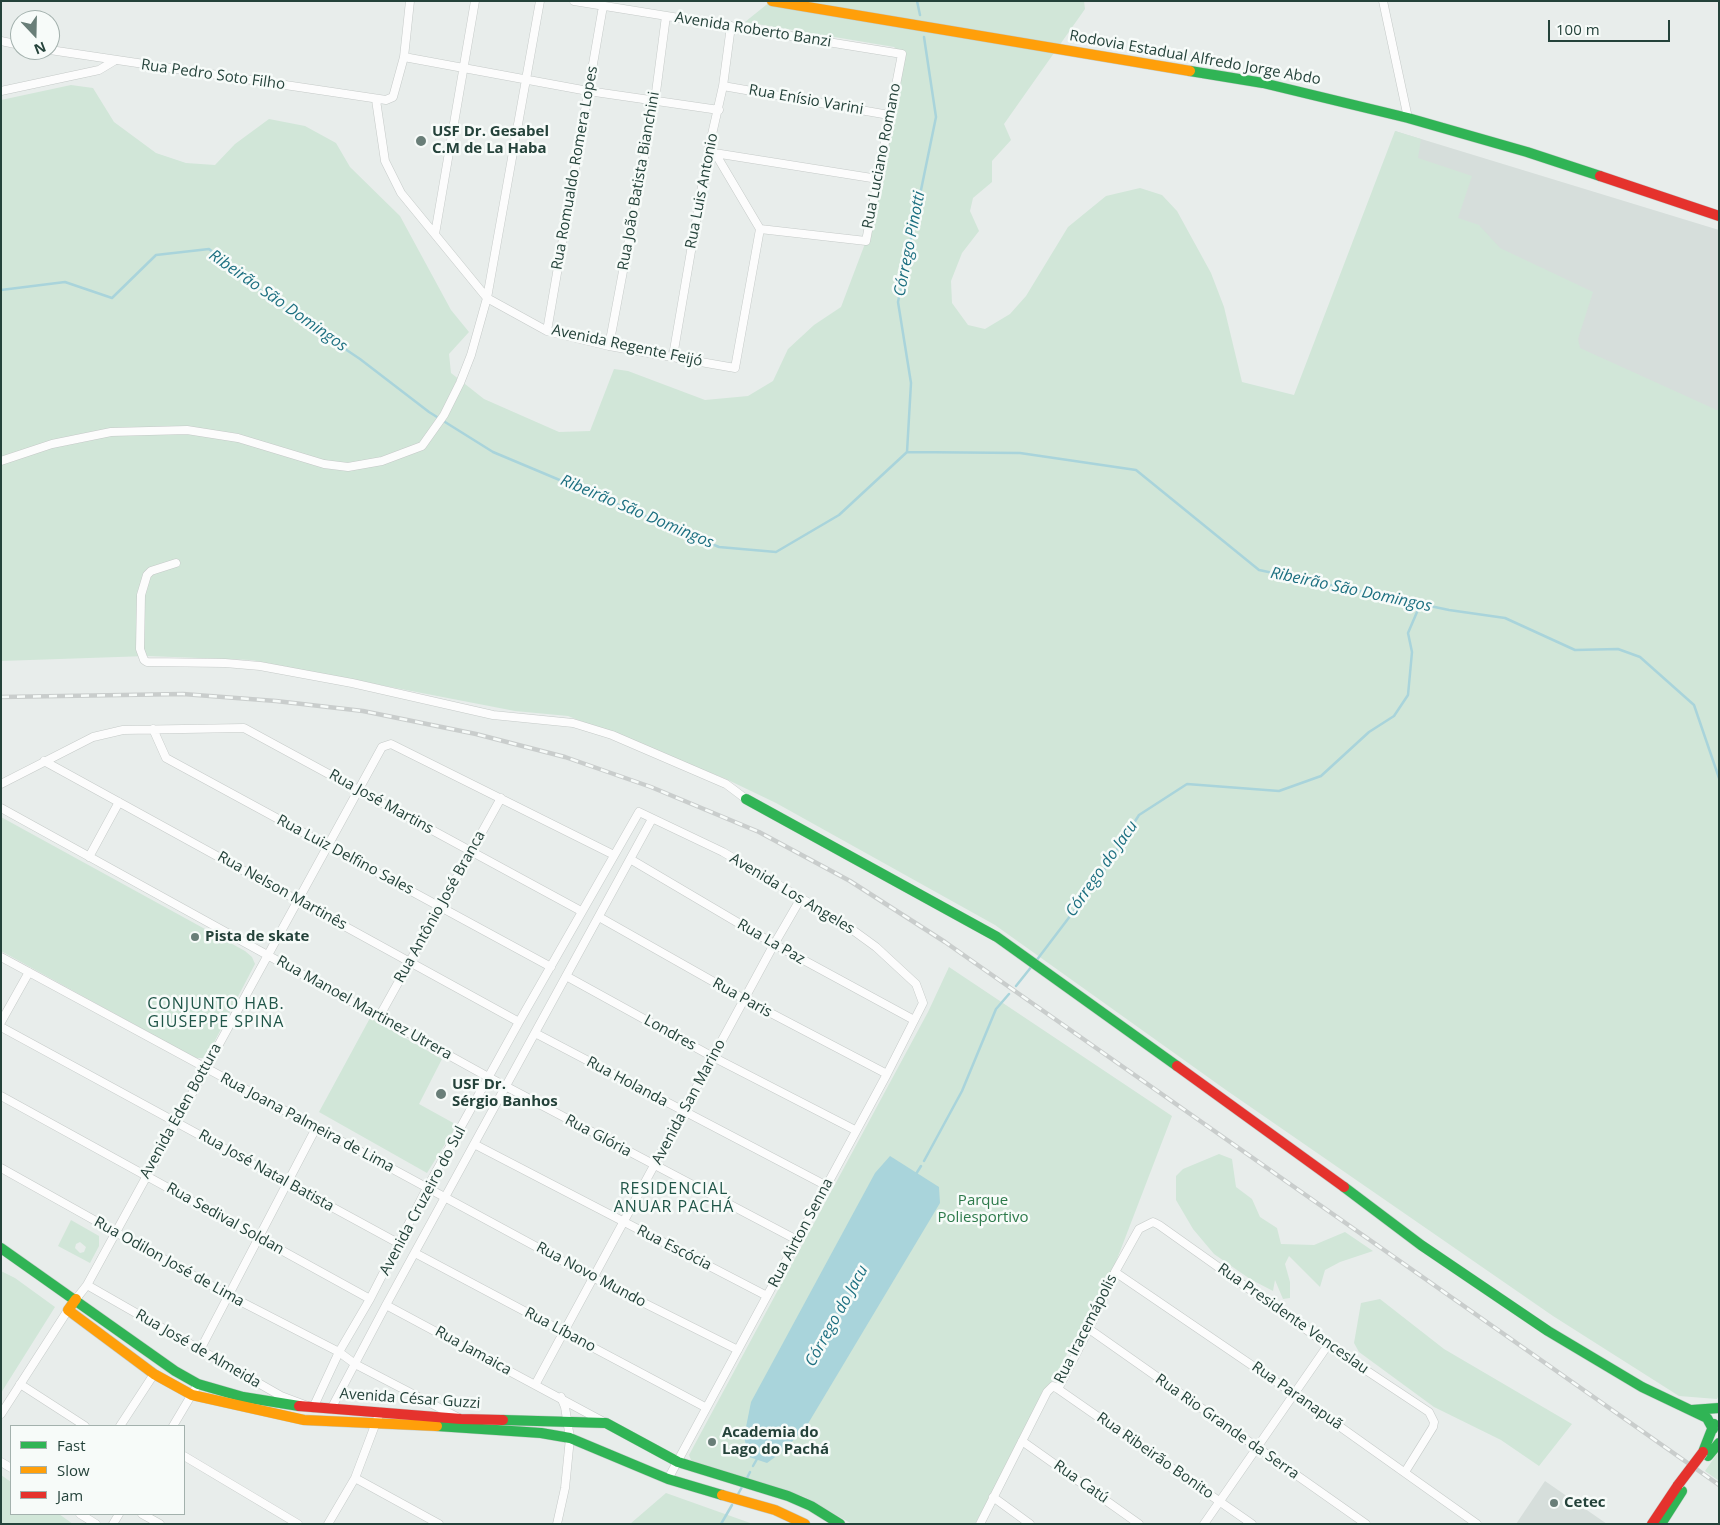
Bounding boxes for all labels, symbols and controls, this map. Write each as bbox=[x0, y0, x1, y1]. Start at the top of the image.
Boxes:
street label: Avenida Roberto Banzi bbox=[674, 9, 832, 51]
north arrow bbox=[10, 10, 60, 60]
scale bar bbox=[1550, 10, 1672, 42]
text: 100 m bbox=[1556, 19, 1600, 39]
street label: Rodovia Estadual Alfredo Jorge Abdo bbox=[1068, 27, 1322, 89]
text: N bbox=[31, 38, 49, 59]
street label: Rua Pedro Soto Filho bbox=[140, 56, 286, 94]
street label: Rua Romualdo Romera Lopes bbox=[548, 65, 602, 271]
street label: Rua Enísio Varini bbox=[747, 81, 865, 119]
street label: Rua Luciano Romano bbox=[859, 82, 905, 230]
street label: Rua João Batista Bianchini bbox=[614, 90, 664, 272]
place label: USF Dr. Gesabel C.M de La Haba bbox=[432, 123, 549, 158]
street label: Rua Luis Antonio bbox=[682, 132, 722, 250]
marker: USF Dr. Gesabel C.M de La Haba bbox=[414, 134, 428, 148]
water label: Córrego Pinotti bbox=[890, 190, 930, 298]
water label: Ribeirão São Domingos bbox=[205, 246, 351, 356]
street label: Avenida Regente Feijó bbox=[550, 321, 704, 371]
water label: Ribeirão São Domingos bbox=[558, 471, 716, 553]
water label: Ribeirão São Domingos bbox=[1269, 564, 1433, 616]
street label: Rua José Martins bbox=[326, 766, 436, 838]
street label: Rua Luiz Delfino Sales bbox=[273, 811, 417, 899]
water label: Córrego do Jacu bbox=[1062, 817, 1142, 921]
street label: Rua Antônio José Branca bbox=[391, 828, 489, 986]
street label: Rua Nelson Martinês bbox=[214, 848, 350, 934]
street label: Avenida Los Angeles bbox=[726, 850, 858, 938]
street label: Rua La Paz bbox=[734, 915, 808, 969]
place label: Pista de skate bbox=[205, 928, 309, 946]
marker: Pista de skate bbox=[189, 931, 201, 943]
street label: Rua Manoel Martinez Utrera bbox=[273, 952, 455, 1064]
street label: Rua Paris bbox=[709, 974, 775, 1022]
district label: CONJUNTO HAB. GIUSEPPE SPINA bbox=[146, 994, 286, 1032]
street label: Londres bbox=[641, 1011, 699, 1055]
street label: Avenida San Marino bbox=[648, 1036, 730, 1168]
street label: Avenida Eden Bottura bbox=[136, 1040, 226, 1182]
street label: Rua Holanda bbox=[583, 1053, 671, 1111]
street label: Rua Joana Palmeira de Lima bbox=[217, 1069, 397, 1177]
place label: USF Dr. Sérgio Banhos bbox=[452, 1076, 558, 1111]
marker: USF Dr. Sérgio Banhos bbox=[434, 1087, 448, 1101]
street label: Rua Glória bbox=[562, 1111, 634, 1161]
street label: Avenida Cruzeiro do Sul bbox=[376, 1123, 470, 1279]
street label: Rua José Natal Batista bbox=[195, 1126, 337, 1216]
street label: Rua Airton Senna bbox=[765, 1175, 837, 1291]
street label: Rua Sedival Soldan bbox=[163, 1179, 287, 1259]
district label: RESIDENCIAL ANUAR PACHÁ bbox=[612, 1179, 736, 1217]
park label: Parque Poliesportivo bbox=[937, 1192, 1029, 1227]
street label: Rua Odilon José de Lima bbox=[91, 1213, 247, 1311]
street label: Rua Escócia bbox=[634, 1221, 714, 1275]
street label: Rua Novo Mundo bbox=[533, 1239, 649, 1311]
street label: Rua Presidente Venceslau bbox=[1214, 1260, 1372, 1378]
water label: Córrego do Jacu bbox=[801, 1262, 873, 1370]
street label: Rua Iracemápolis bbox=[1051, 1271, 1121, 1387]
street label: Rua Líbano bbox=[521, 1304, 599, 1356]
street label: Rua José de Almeida bbox=[132, 1306, 264, 1392]
street label: Rua Jamaica bbox=[432, 1323, 514, 1379]
street label: Rua Paranapuã bbox=[1248, 1358, 1346, 1434]
street label: Rua Rio Grande da Serra bbox=[1152, 1370, 1302, 1484]
street label: Avenida César Guzzi bbox=[339, 1385, 481, 1413]
street label: Rua Ribeirão Bonito bbox=[1093, 1409, 1217, 1503]
place label: Academia do Lago do Pachá bbox=[722, 1424, 829, 1459]
legend bbox=[10, 1425, 185, 1515]
text: Fast bbox=[57, 1435, 86, 1455]
marker: Academia do Lago do Pachá bbox=[706, 1436, 718, 1448]
street label: Rua Catú bbox=[1050, 1457, 1112, 1507]
text: Slow bbox=[57, 1460, 90, 1480]
text: Jam bbox=[57, 1485, 83, 1505]
place label: Cetec bbox=[1564, 1494, 1606, 1512]
marker: Cetec bbox=[1548, 1497, 1560, 1509]

